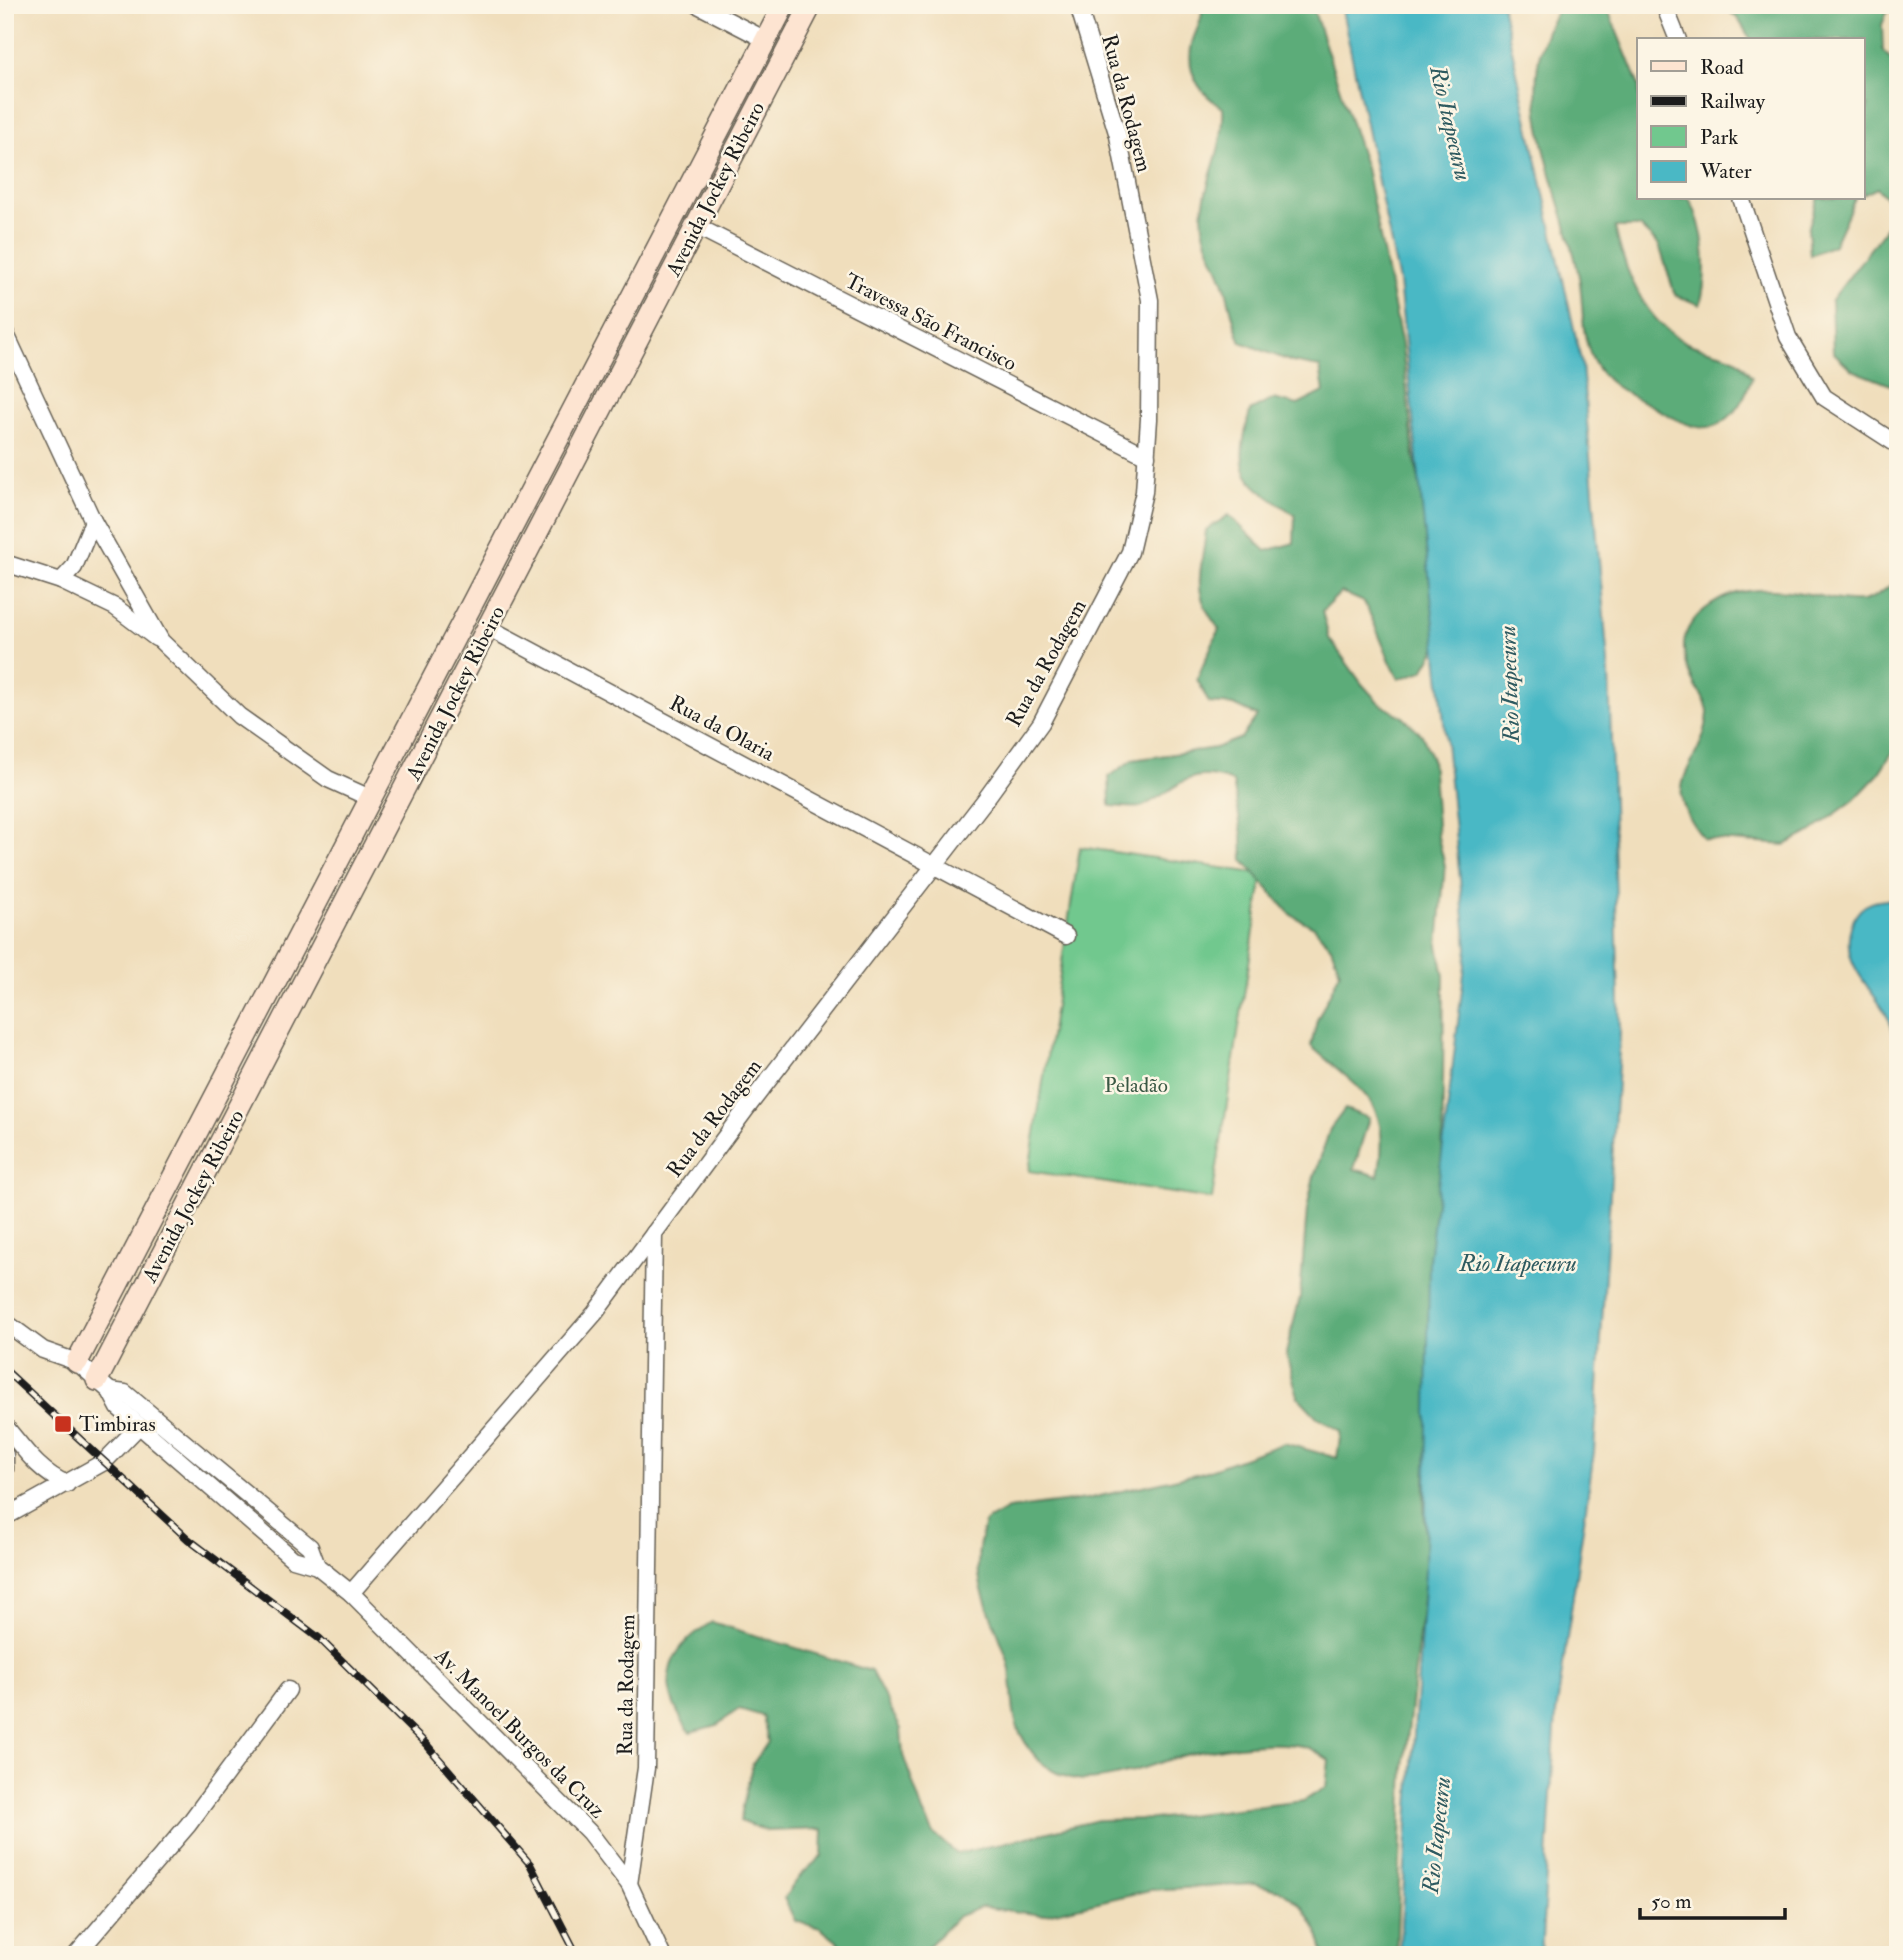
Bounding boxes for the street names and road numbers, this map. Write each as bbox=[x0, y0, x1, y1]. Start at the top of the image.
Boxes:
street label: Rua da Rodagem bbox=[1095, 31, 1158, 175]
street label: Avenida Jockey Ribeiro bbox=[659, 98, 771, 282]
street label: Travessa São Francisco bbox=[840, 268, 1021, 377]
street label: Rua da Rodagem bbox=[1000, 595, 1093, 732]
street label: Avenida Jockey Ribeiro bbox=[399, 602, 511, 786]
street label: Rua da Olaria bbox=[665, 689, 779, 768]
street label: Rua da Rodagem bbox=[661, 1054, 768, 1183]
street label: Avenida Jockey Ribeiro bbox=[136, 1105, 250, 1288]
street label: Rua da Rodagem bbox=[612, 1614, 641, 1756]
street label: Av. Manoel Burgos da Cruz bbox=[428, 1642, 610, 1824]

